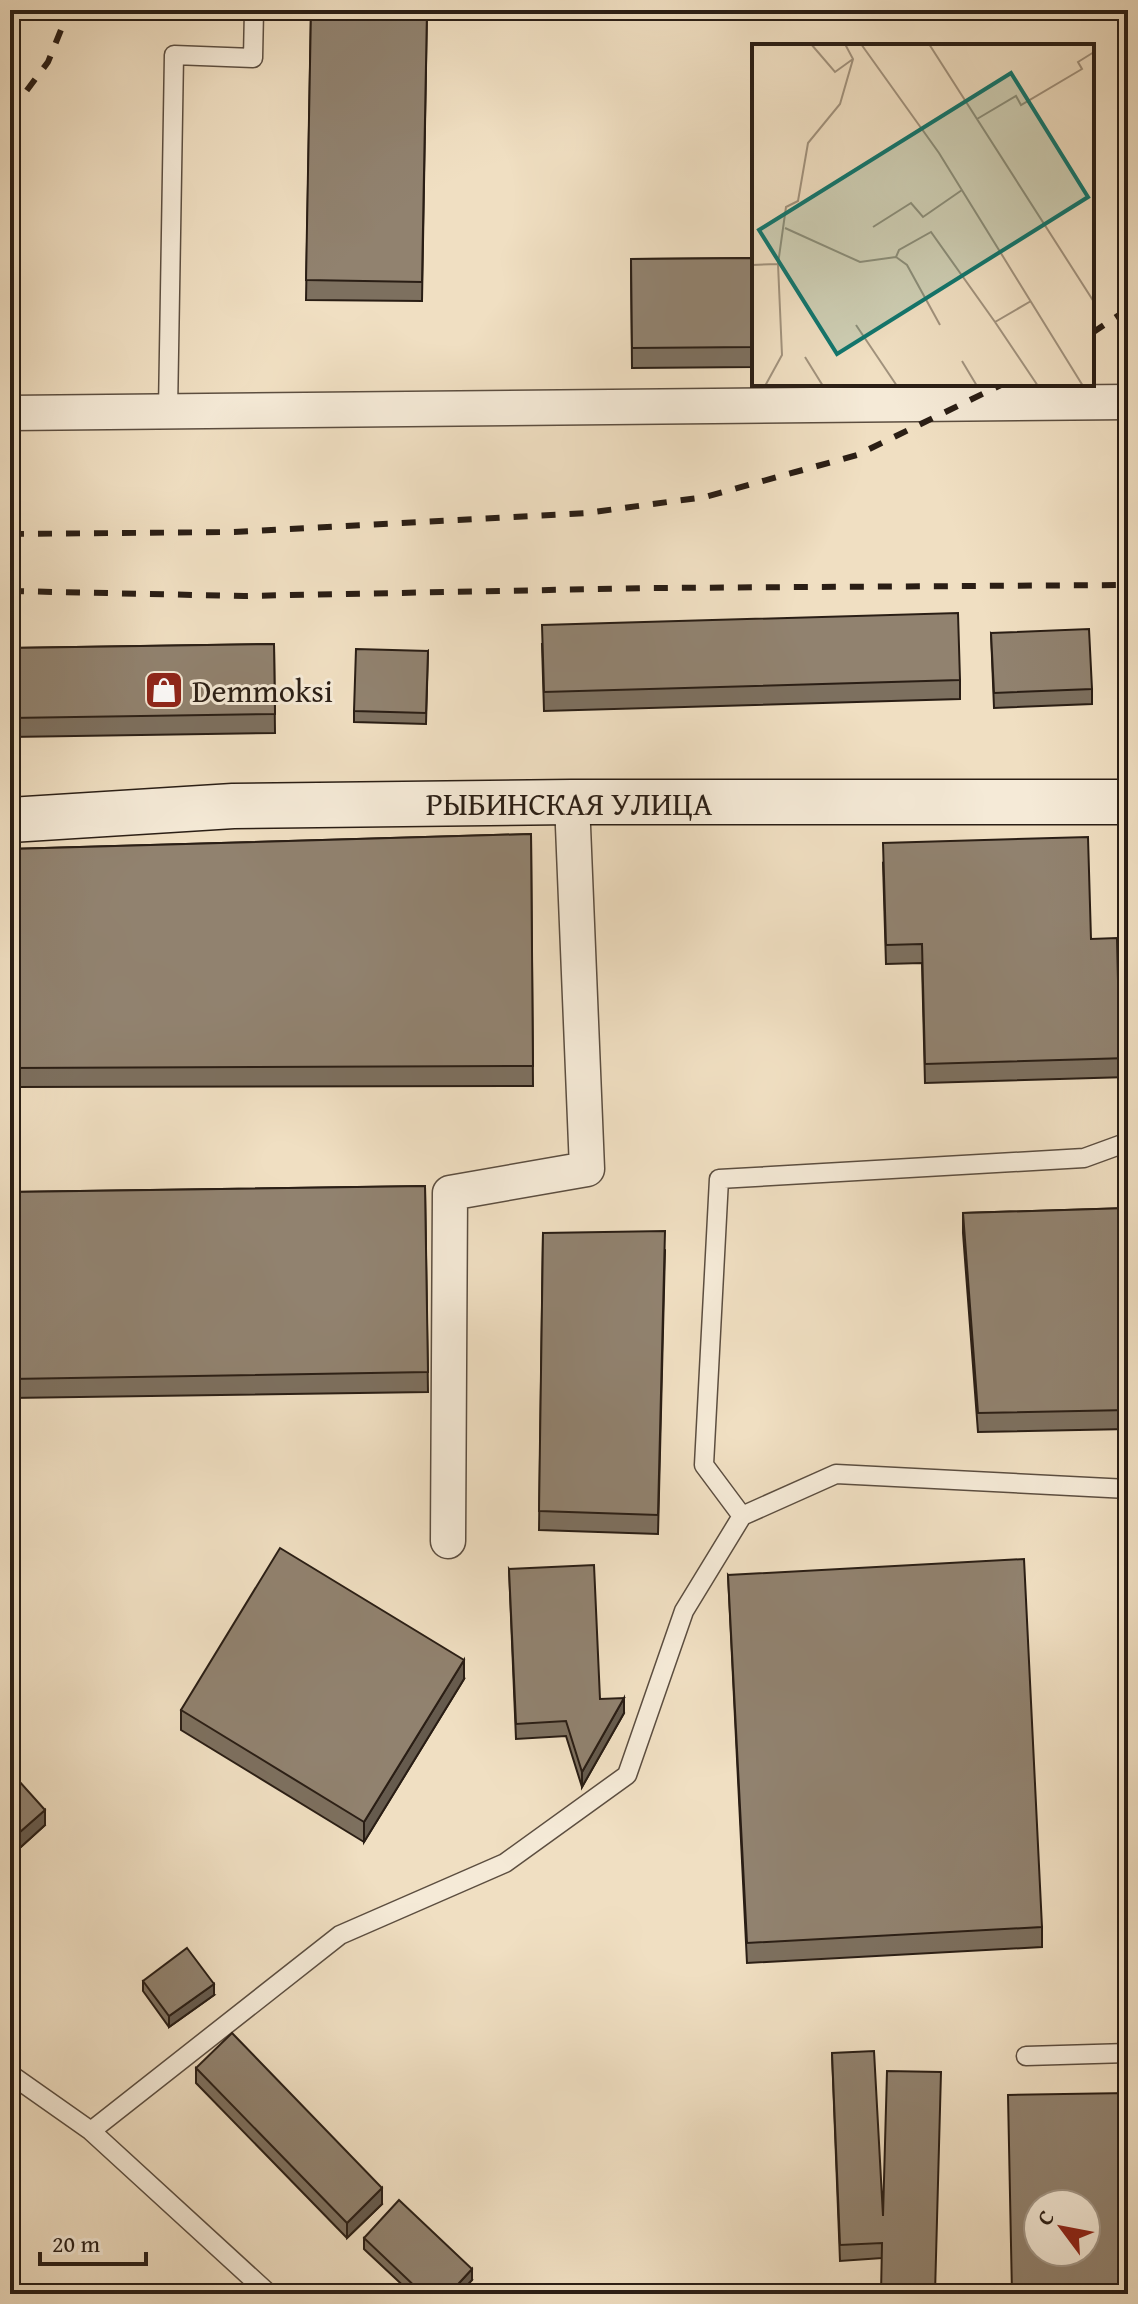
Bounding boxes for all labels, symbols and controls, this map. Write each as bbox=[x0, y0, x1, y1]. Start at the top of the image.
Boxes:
inset map bbox=[752, 44, 1094, 386]
place label: Demmoksi bbox=[192, 667, 333, 714]
shop icon: Demmoksi bbox=[143, 669, 185, 711]
street label: РЫБИНСКАЯ УЛИЦА bbox=[426, 780, 713, 827]
north arrow bbox=[1022, 2188, 1102, 2268]
text: С bbox=[1028, 2204, 1062, 2231]
scale bar bbox=[40, 2216, 146, 2266]
text: 20 m bbox=[52, 2226, 100, 2261]

